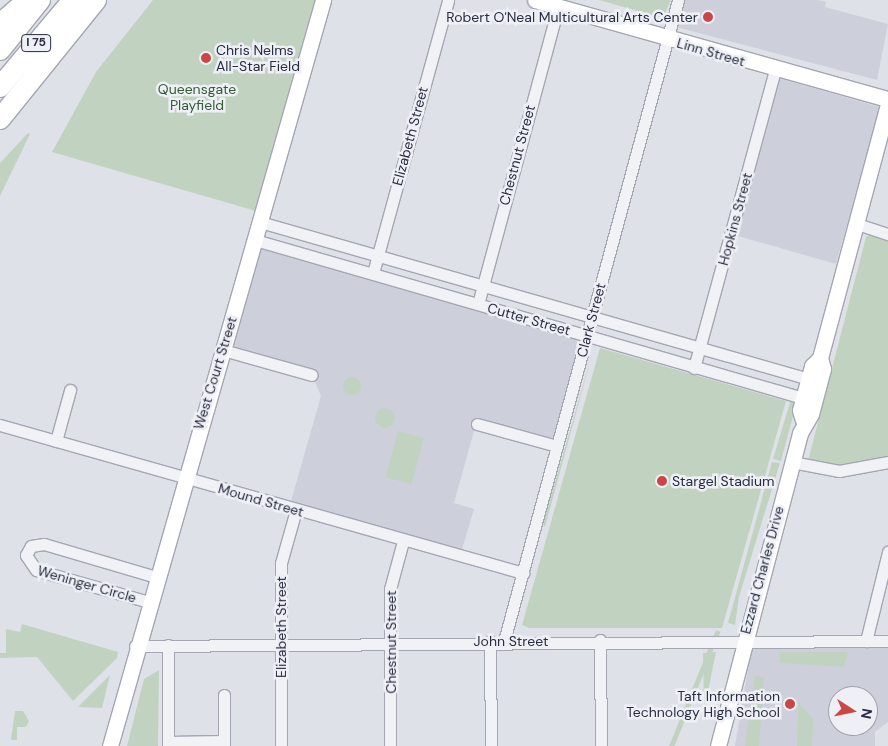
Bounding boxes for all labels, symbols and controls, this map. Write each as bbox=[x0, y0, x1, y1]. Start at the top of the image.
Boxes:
place label: Robert O'Neal Multicultural Arts Center bbox=[446, 9, 698, 25]
marker: Robert O'Neal Multicultural Arts Center bbox=[702, 11, 714, 23]
road number: I 75 bbox=[21, 34, 51, 52]
street label: Linn Street bbox=[675, 34, 747, 70]
place label: Chris Nelms All-Star Field bbox=[216, 42, 300, 74]
marker: Chris Nelms All-Star Field bbox=[200, 52, 212, 64]
park label: Queensgate Playfield bbox=[158, 81, 236, 114]
street label: Elizabeth Street bbox=[389, 85, 431, 187]
street label: Chestnut Street bbox=[496, 103, 538, 207]
street label: Hopkins Street bbox=[715, 171, 755, 267]
street label: Clark Street bbox=[573, 281, 609, 359]
street label: Cutter Street bbox=[486, 299, 572, 339]
street label: West Court Street bbox=[190, 315, 240, 431]
place label: Stargel Stadium bbox=[672, 473, 774, 489]
marker: Stargel Stadium bbox=[656, 475, 668, 487]
street label: Mound Street bbox=[216, 480, 306, 520]
street label: Ezzard Charles Drive bbox=[737, 504, 787, 636]
street label: Weninger Circle bbox=[36, 562, 138, 606]
street label: Elizabeth Street bbox=[273, 576, 289, 678]
street label: Chestnut Street bbox=[383, 590, 399, 694]
street label: John Street bbox=[474, 633, 548, 649]
north arrow bbox=[828, 686, 878, 736]
place label: Taft Information Technology High School bbox=[626, 688, 780, 720]
marker: Taft Information Technology High School bbox=[784, 698, 796, 710]
text: N bbox=[857, 707, 877, 720]

